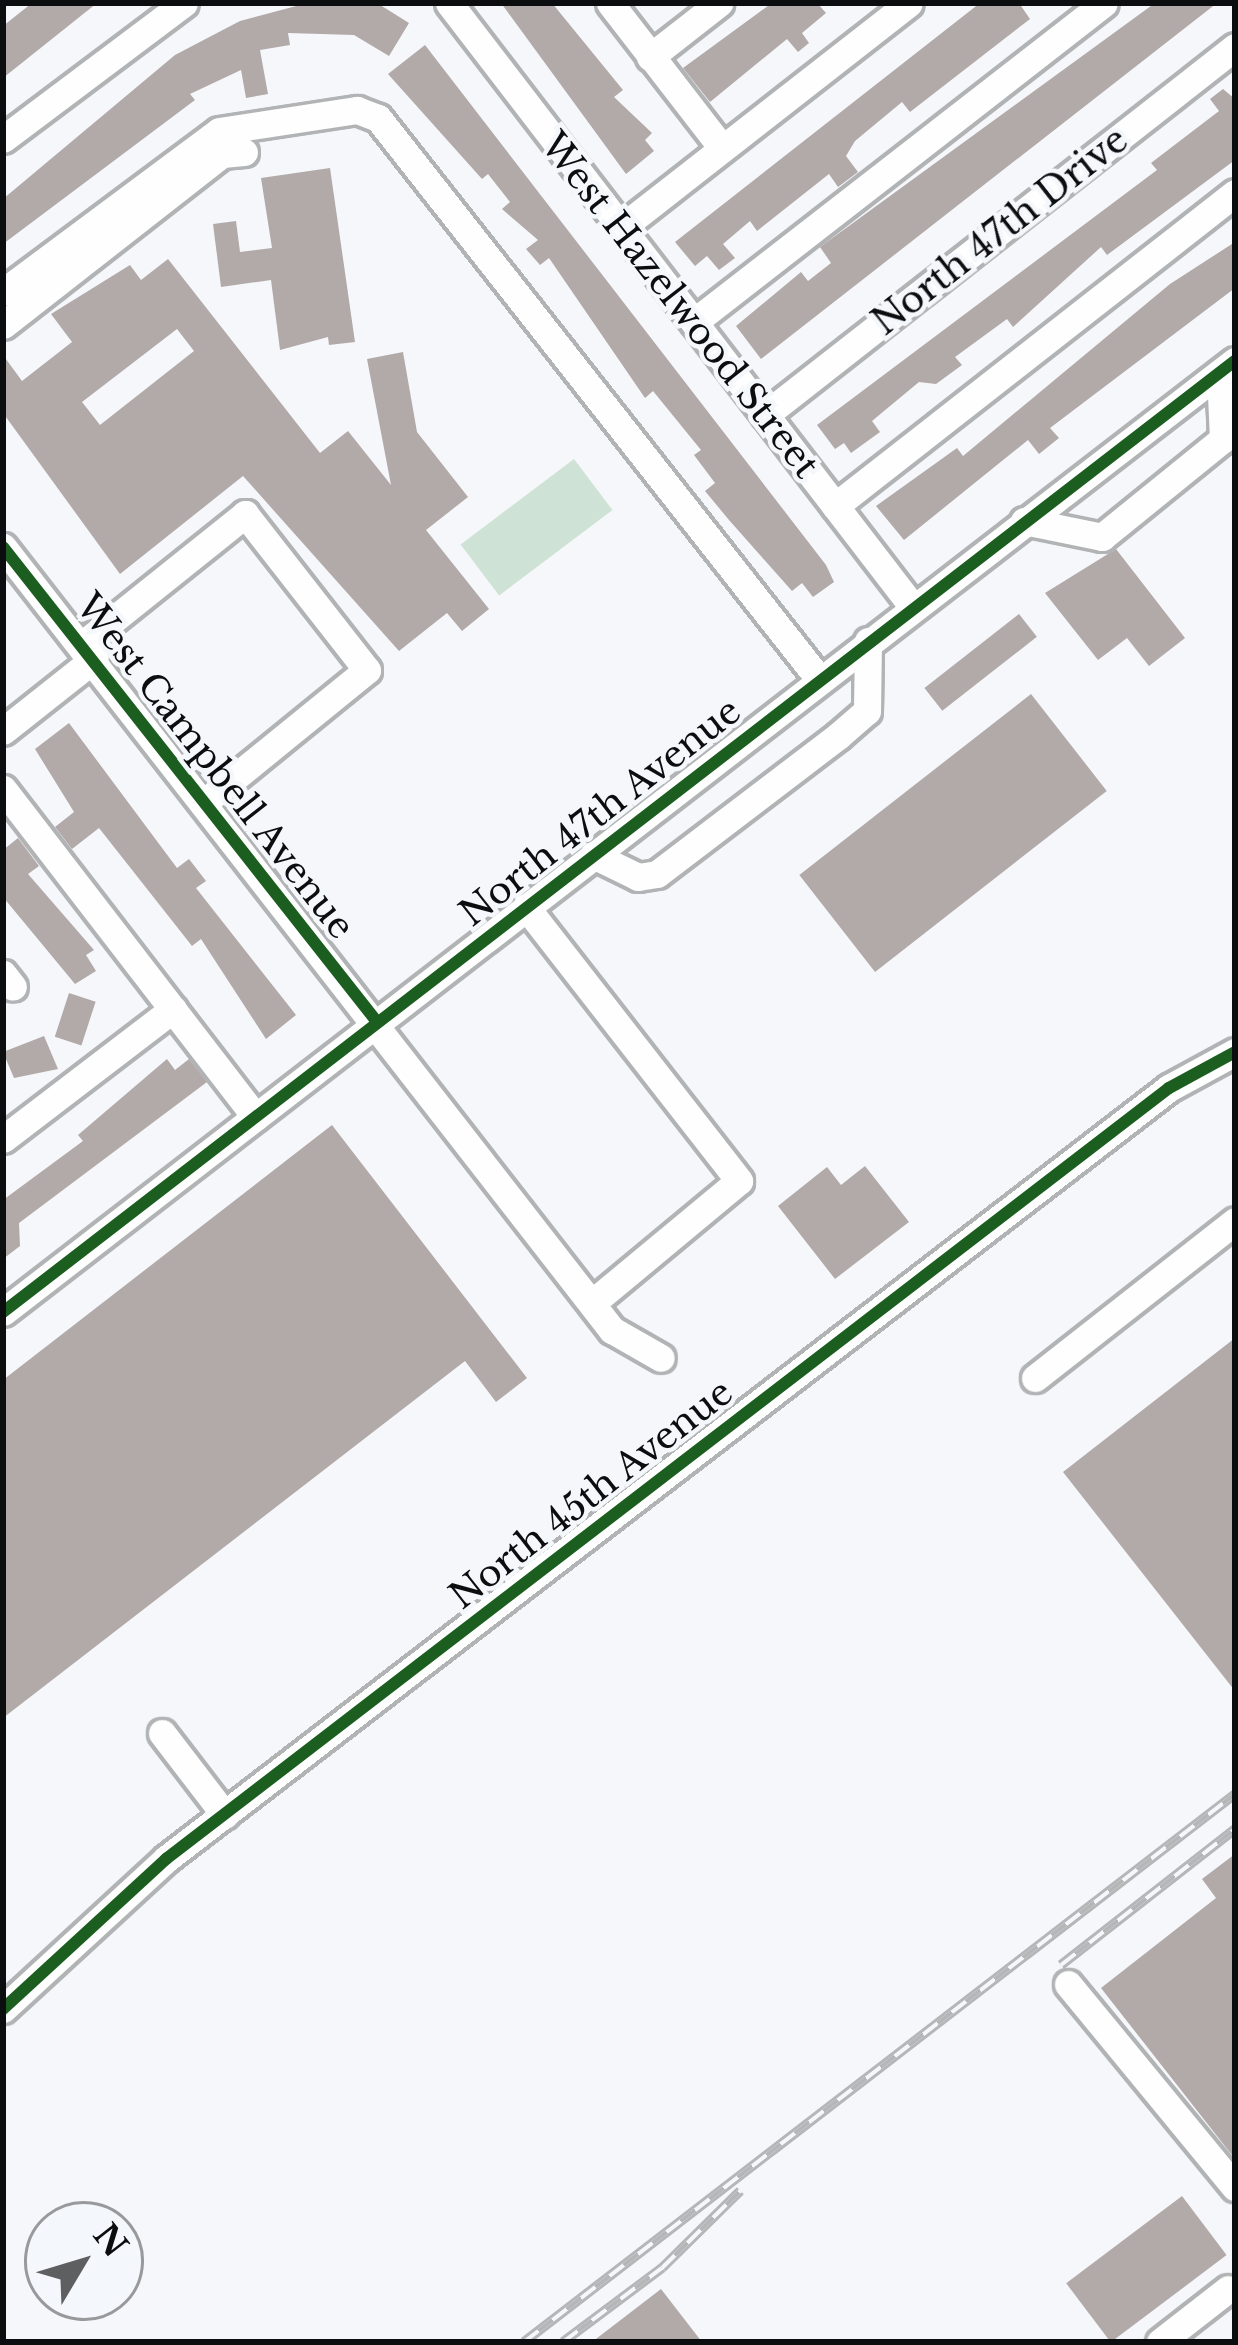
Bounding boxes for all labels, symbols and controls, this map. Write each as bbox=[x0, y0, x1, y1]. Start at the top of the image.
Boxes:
street label: North 47th Drive bbox=[864, 118, 1136, 344]
street label: West Hazelwood Street bbox=[532, 124, 828, 486]
street label: West Campbell Avenue bbox=[66, 584, 364, 948]
street label: North 47th Avenue bbox=[450, 689, 750, 935]
street label: North 45th Avenue bbox=[441, 1370, 741, 1618]
north arrow bbox=[24, 2201, 144, 2321]
text: N bbox=[85, 2216, 136, 2265]

